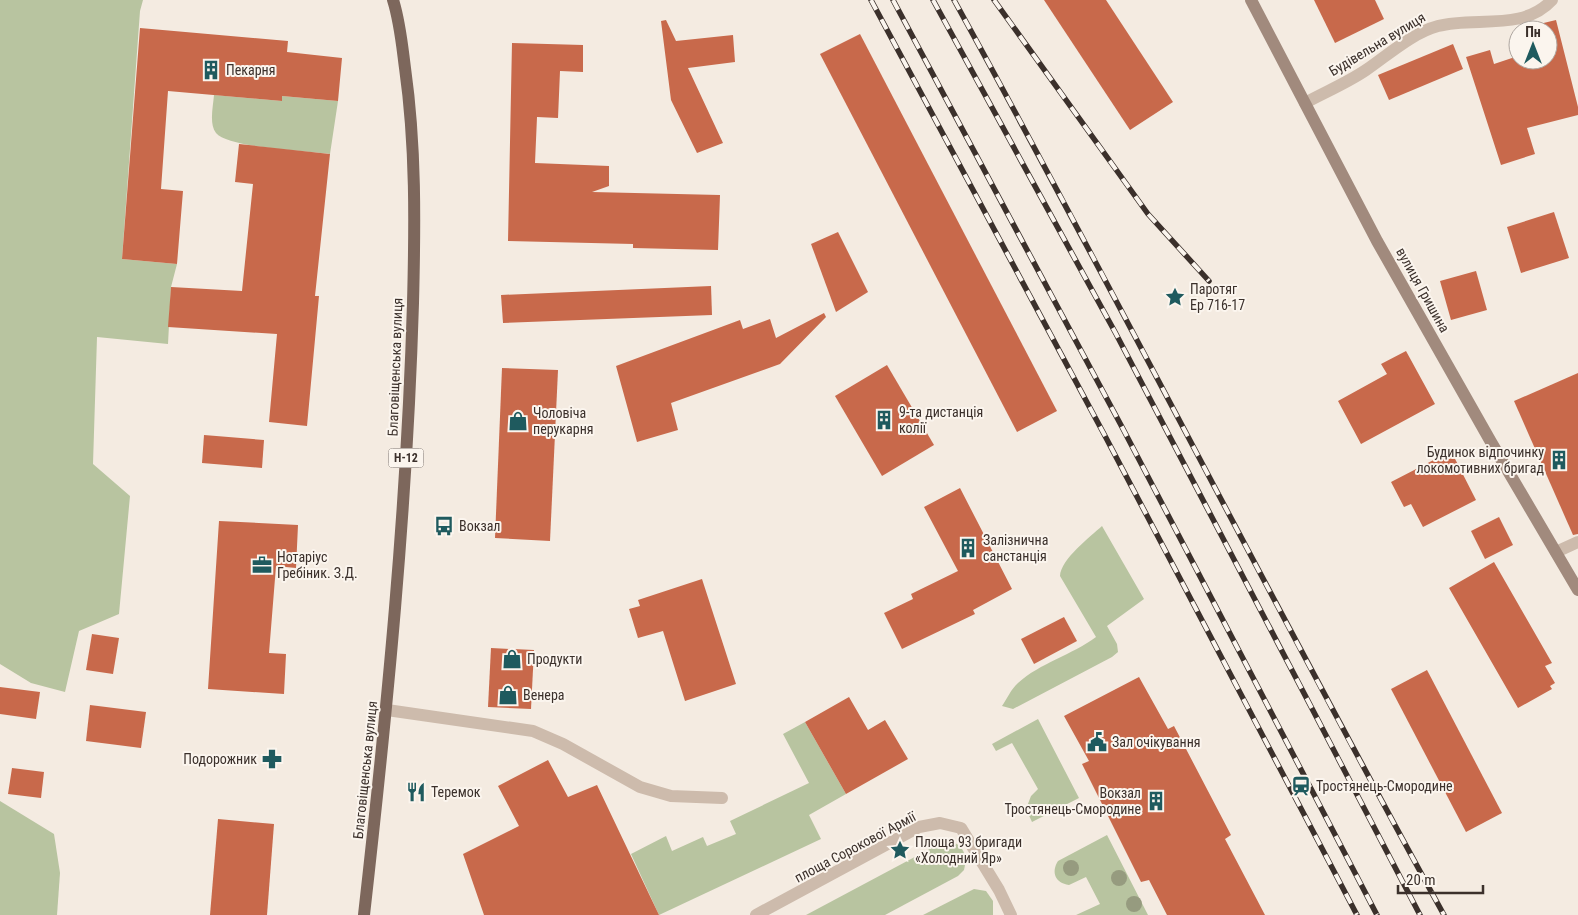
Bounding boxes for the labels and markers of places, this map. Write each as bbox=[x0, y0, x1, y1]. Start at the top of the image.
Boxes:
building icon: Пекарня bbox=[200, 59, 222, 81]
place label: Пекарня bbox=[226, 62, 275, 78]
place label: Паротяг Ер 716-17 bbox=[1190, 281, 1245, 313]
place icon: Паротяг Ер 716-17 bbox=[1164, 286, 1186, 308]
place label: 9-та дистанція колії bbox=[899, 404, 983, 436]
place label: Чоловіча перукарня bbox=[533, 405, 594, 437]
building icon: 9-та дистанція колії bbox=[873, 409, 895, 431]
shop icon: Чоловіча перукарня bbox=[507, 410, 529, 432]
place label: Будинок відпочинку локомотивних бригад bbox=[1416, 444, 1544, 476]
building icon: Будинок відпочинку локомотивних бригад bbox=[1548, 449, 1570, 471]
bus stop icon: Вокзал bbox=[433, 515, 455, 537]
place label: Вокзал bbox=[459, 518, 501, 534]
place label: Залізнична санстанція bbox=[983, 532, 1048, 564]
building icon: Залізнична санстанція bbox=[957, 537, 979, 559]
place label: Нотаріус Гребіник. З.Д. bbox=[277, 549, 358, 581]
office icon: Нотаріус Гребіник. З.Д. bbox=[251, 554, 273, 576]
shop icon: Продукти bbox=[501, 648, 523, 670]
place label: Продукти bbox=[527, 651, 582, 667]
shop icon: Венера bbox=[497, 684, 519, 706]
place label: Венера bbox=[523, 687, 565, 703]
public building icon: Зал очікування bbox=[1086, 731, 1108, 753]
place label: Зал очікування bbox=[1112, 734, 1201, 750]
pharmacy icon: Подорожник bbox=[261, 748, 283, 770]
place label: Подорожник bbox=[183, 751, 257, 767]
station icon: Тростянець-Смородине bbox=[1290, 775, 1312, 797]
place label: Тростянець-Смородине bbox=[1316, 778, 1453, 794]
restaurant icon: Теремок bbox=[405, 781, 427, 803]
place label: Теремок bbox=[431, 784, 481, 800]
place label: Вокзал Тростянець-Смородине bbox=[1004, 785, 1141, 817]
building icon: Вокзал Тростянець-Смородине bbox=[1145, 790, 1167, 812]
place label: Площа 93 бригади «Холодний Яр» bbox=[915, 834, 1022, 866]
place icon: Площа 93 бригади «Холодний Яр» bbox=[889, 839, 911, 861]

